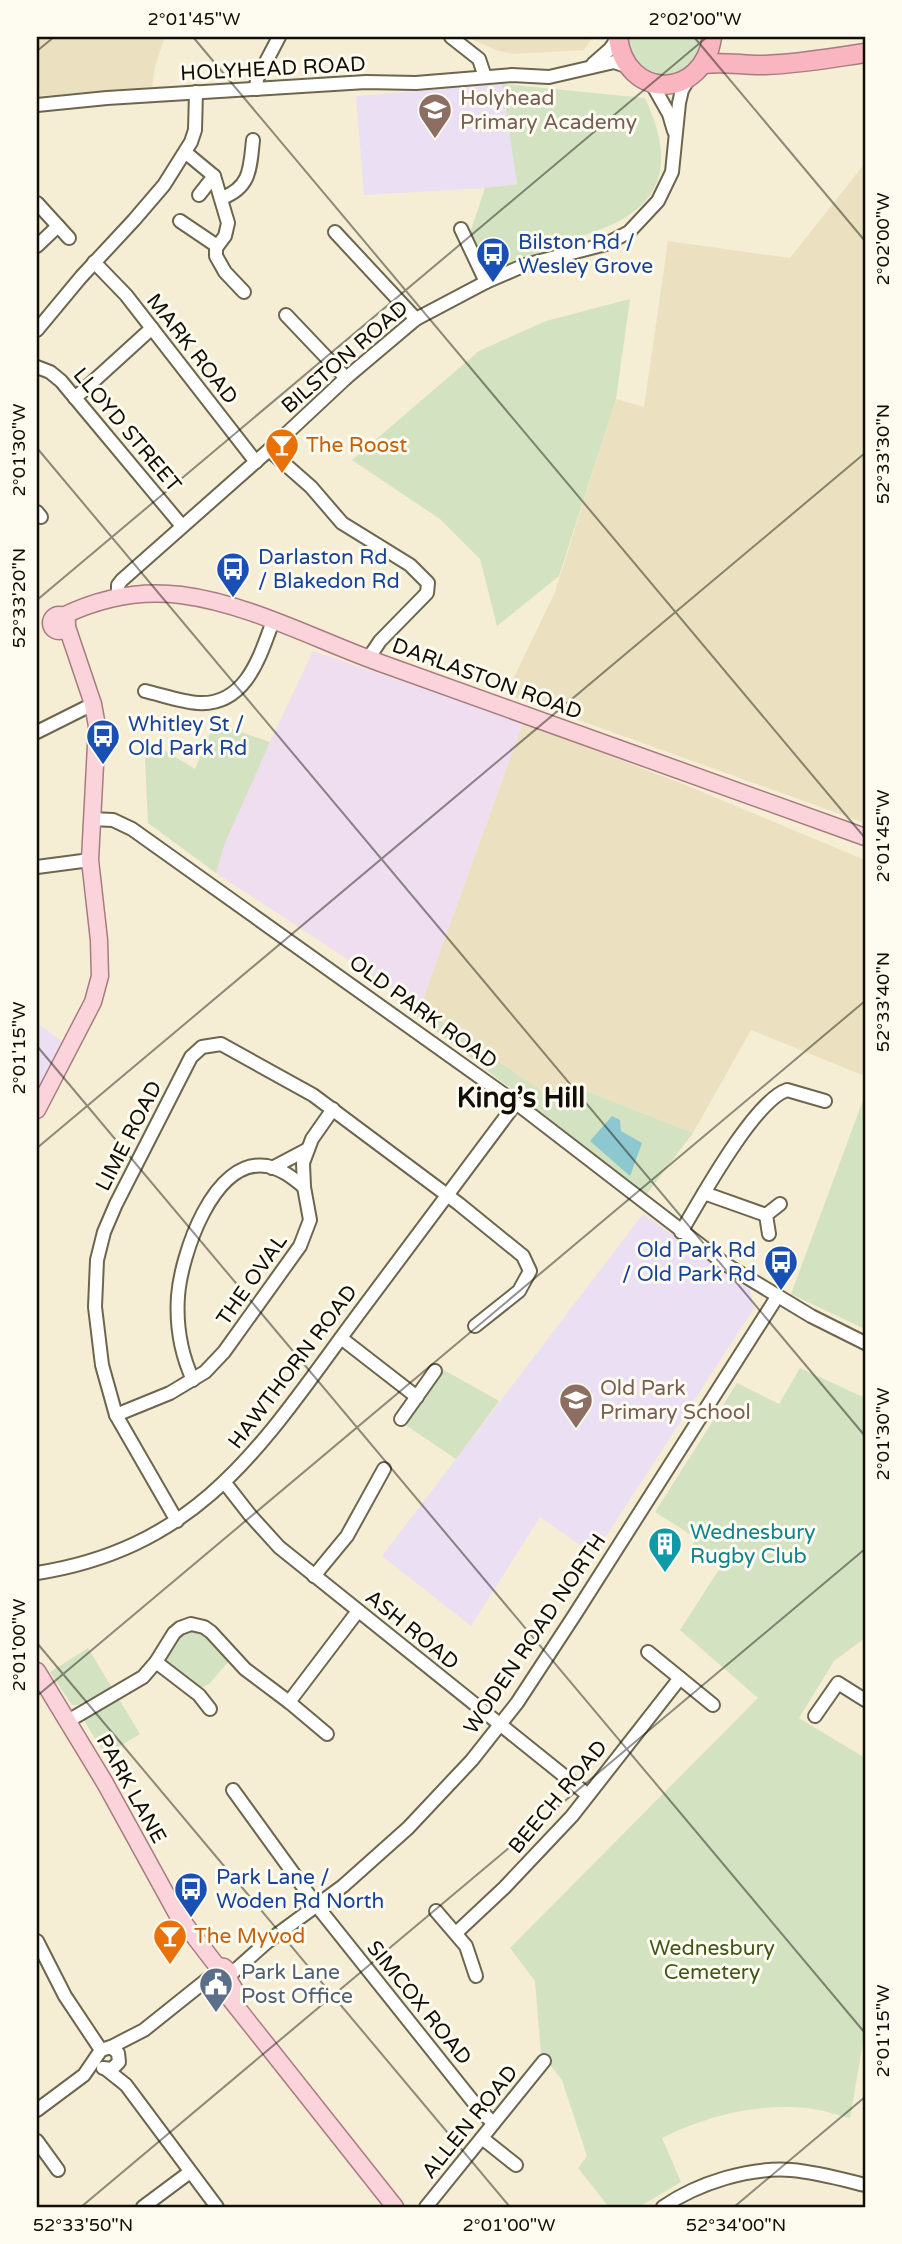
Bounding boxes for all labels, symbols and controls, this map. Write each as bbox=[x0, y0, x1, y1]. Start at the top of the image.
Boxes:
text: 2°01'45"W bbox=[148, 8, 240, 30]
text: 2°02'00"W bbox=[649, 8, 741, 30]
street label: HOLYHEAD ROAD bbox=[180, 52, 366, 86]
place label: Holyhead Primary Academy bbox=[460, 86, 637, 135]
school or university icon: Holyhead Primary Academy bbox=[416, 91, 454, 140]
text: 2°02'00"W bbox=[872, 193, 894, 285]
place label: Bilston Rd / Wesley Grove bbox=[518, 230, 653, 279]
bus stop icon: Bilston Rd / Wesley Grove bbox=[474, 235, 512, 284]
street label: MARK ROAD bbox=[141, 289, 243, 409]
street label: BILSTON ROAD bbox=[277, 295, 413, 419]
street label: LLOYD STREET bbox=[68, 363, 186, 497]
text: 2°01'30"W bbox=[8, 404, 30, 496]
text: 52°33'30"N bbox=[872, 404, 894, 504]
bar icon: The Roost bbox=[263, 426, 301, 475]
place label: The Roost bbox=[306, 433, 407, 458]
place label: Darlaston Rd / Blakedon Rd bbox=[258, 545, 400, 594]
text: 52°33'20"N bbox=[8, 548, 30, 648]
bus stop icon: Darlaston Rd / Blakedon Rd bbox=[214, 550, 252, 599]
street label: DARLASTON ROAD bbox=[389, 633, 585, 725]
place label: Whitley St / Old Park Rd bbox=[128, 712, 247, 761]
bus stop icon: Whitley St / Old Park Rd bbox=[84, 717, 122, 766]
text: 2°01'45"W bbox=[872, 790, 894, 882]
street label: OLD PARK ROAD bbox=[344, 950, 502, 1074]
text: 52°33'40"N bbox=[872, 952, 894, 1052]
text: 2°01'15"W bbox=[8, 1002, 30, 1094]
street label: LIME ROAD bbox=[91, 1077, 167, 1195]
district label: King’s Hill bbox=[457, 1081, 585, 1115]
street label: THE OVAL bbox=[211, 1230, 293, 1330]
place label: Old Park Rd / Old Park Rd bbox=[622, 1238, 756, 1287]
bus stop icon: Old Park Rd / Old Park Rd bbox=[762, 1243, 800, 1292]
street label: HAWTHORN ROAD bbox=[223, 1280, 363, 1454]
place label: Old Park Primary School bbox=[600, 1376, 751, 1425]
school or university icon: Old Park Primary School bbox=[557, 1381, 595, 1430]
text: 2°01'30"W bbox=[872, 1388, 894, 1480]
place label: Wednesbury Rugby Club bbox=[690, 1520, 816, 1569]
building icon: Wednesbury Rugby Club bbox=[646, 1525, 684, 1574]
street label: WODEN ROAD NORTH bbox=[459, 1529, 611, 1739]
street label: ASH ROAD bbox=[360, 1585, 464, 1675]
text: 2°01'00"W bbox=[8, 1599, 30, 1691]
street label: PARK LANE bbox=[91, 1730, 171, 1848]
street label: BEECH ROAD bbox=[503, 1735, 613, 1859]
place label: Park Lane / Woden Rd North bbox=[216, 1865, 384, 1914]
bus stop icon: Park Lane / Woden Rd North bbox=[172, 1870, 210, 1919]
bar icon: The Myvod bbox=[151, 1917, 189, 1966]
place label: The Myvod bbox=[194, 1924, 305, 1949]
street label: SIMCOX ROAD bbox=[361, 1936, 477, 2070]
park label: Wednesbury Cemetery bbox=[649, 1936, 775, 1985]
place label: Park Lane Post Office bbox=[241, 1960, 353, 2009]
public building icon: Park Lane Post Office bbox=[197, 1965, 235, 2014]
text: 2°01'15"W bbox=[872, 1985, 894, 2077]
street label: ALLEN ROAD bbox=[417, 2060, 523, 2184]
text: 52°33'50"N bbox=[33, 2214, 133, 2236]
text: 2°01'00"W bbox=[463, 2214, 555, 2236]
text: 52°34'00"N bbox=[686, 2214, 786, 2236]

